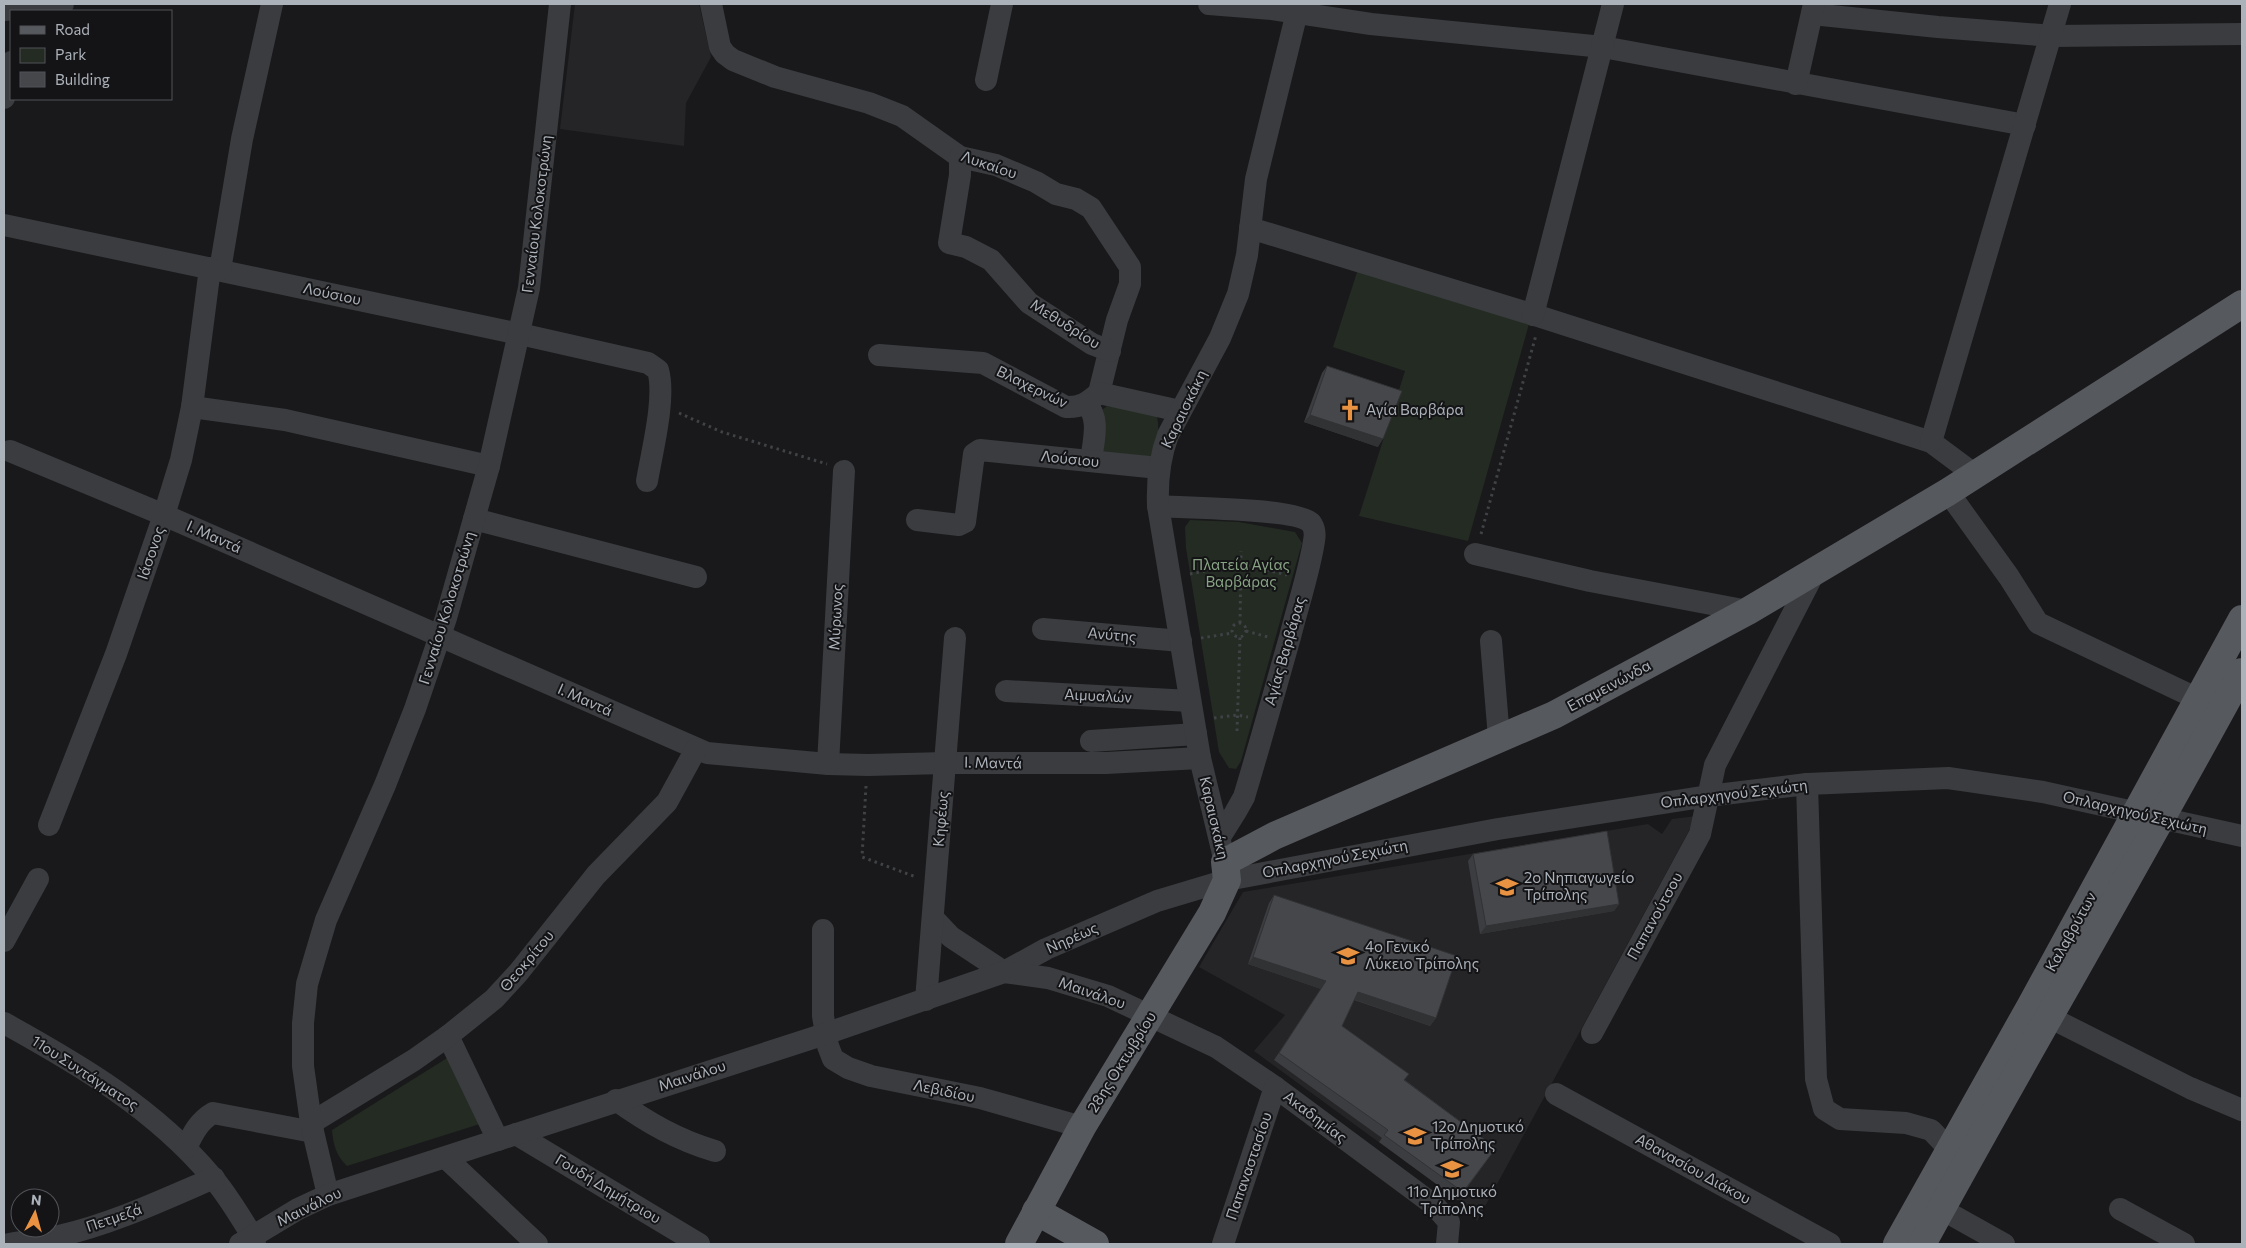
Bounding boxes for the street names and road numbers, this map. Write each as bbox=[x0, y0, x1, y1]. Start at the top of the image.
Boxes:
street label: Γενναίου Κολοκοτρώνη bbox=[517, 134, 555, 294]
street label: Λυκαίου bbox=[959, 146, 1020, 182]
street label: Λούσιου bbox=[302, 278, 363, 308]
street label: Μεθυδρίου bbox=[1027, 295, 1104, 352]
street label: Βλαχερνών bbox=[994, 361, 1071, 411]
street label: Καραισκάκη bbox=[1156, 367, 1210, 451]
street label: Λούσιου bbox=[1040, 446, 1100, 470]
street label: Ι. Μαντά bbox=[184, 516, 245, 556]
street label: Ιάσονος bbox=[133, 524, 168, 582]
street label: Γενναίου Κολοκοτρώνη bbox=[414, 529, 478, 686]
street label: Μύρωνος bbox=[824, 583, 846, 651]
street label: Αγίας Βαρβάρας bbox=[1260, 594, 1308, 707]
street label: Ανύτης bbox=[1087, 623, 1137, 645]
street label: Επαμεινώνδα bbox=[1564, 656, 1653, 715]
street label: Ι. Μαντά bbox=[555, 679, 616, 719]
street label: Αιμυαλών bbox=[1064, 684, 1133, 706]
street label: Ι. Μαντά bbox=[964, 752, 1022, 772]
street label: Καραισκάκη bbox=[1197, 775, 1233, 861]
street label: Οπλαρχηγού Σεχιώτη bbox=[1659, 775, 1808, 811]
street label: Οπλαρχηγού Σεχιώτη bbox=[2061, 787, 2209, 837]
street label: Κηφέως bbox=[929, 790, 951, 847]
street label: Οπλαρχηγού Σεχιώτη bbox=[1261, 835, 1409, 881]
street label: Παπανούτσου bbox=[1623, 869, 1686, 962]
street label: Καλαβρύτων bbox=[2041, 888, 2100, 974]
street label: Νηρέως bbox=[1043, 918, 1100, 956]
street label: Θεοκρίτου bbox=[495, 926, 557, 995]
street label: Μαινάλου bbox=[1056, 972, 1128, 1012]
street label: 28ης Οκτωβρίου bbox=[1083, 1008, 1159, 1115]
street label: 11ου Συντάγματος bbox=[29, 1031, 142, 1113]
street label: Μαινάλου bbox=[656, 1056, 728, 1094]
street label: Λεβιδίου bbox=[912, 1075, 977, 1105]
street label: Ακαδημίας bbox=[1280, 1087, 1351, 1146]
street label: Παπαναστασίου bbox=[1221, 1109, 1275, 1222]
street label: Αθανασίου Διάκου bbox=[1633, 1129, 1754, 1207]
street label: Γουδή Δημήτριου bbox=[553, 1150, 664, 1227]
street label: Μαινάλου bbox=[273, 1183, 344, 1229]
street label: Πετμεζά bbox=[83, 1199, 144, 1235]

